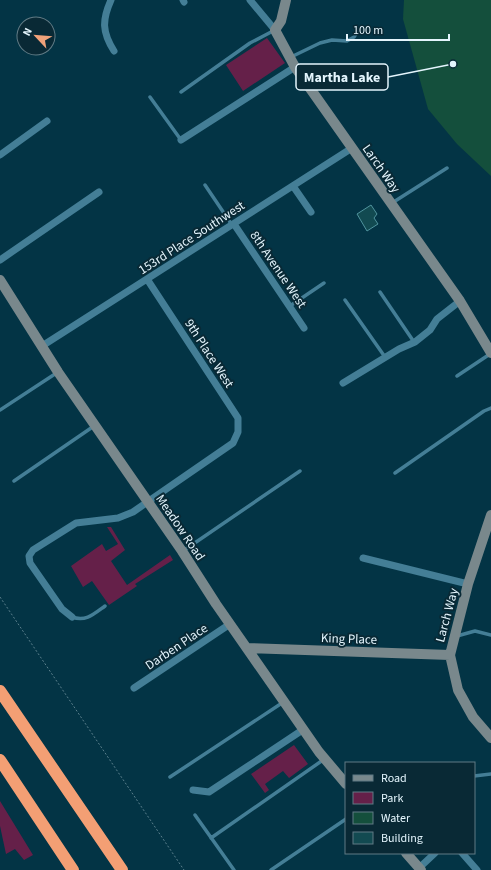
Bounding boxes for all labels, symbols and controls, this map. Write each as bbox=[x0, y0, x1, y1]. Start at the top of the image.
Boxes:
north arrow bbox=[16, 16, 56, 56]
scale bar bbox=[347, 16, 449, 42]
text: 100 m bbox=[353, 22, 383, 39]
text: N bbox=[19, 25, 36, 38]
callout: Martha Lake bbox=[296, 64, 388, 90]
text: Martha Lake bbox=[304, 68, 380, 88]
street label: Larch Way bbox=[358, 141, 404, 196]
street label: 153rd Place Southwest bbox=[135, 196, 249, 279]
street label: 8th Avenue West bbox=[246, 227, 311, 312]
street label: 9th Place West bbox=[180, 316, 238, 392]
street label: Meadow Road bbox=[151, 491, 209, 564]
street label: Larch Way bbox=[431, 586, 463, 644]
street label: Darben Place bbox=[142, 619, 211, 674]
street label: King Place bbox=[321, 629, 377, 649]
legend bbox=[345, 762, 475, 854]
text: Road bbox=[381, 770, 407, 787]
text: Park bbox=[381, 790, 403, 807]
text: Water bbox=[381, 810, 411, 827]
text: Building bbox=[381, 830, 423, 847]

